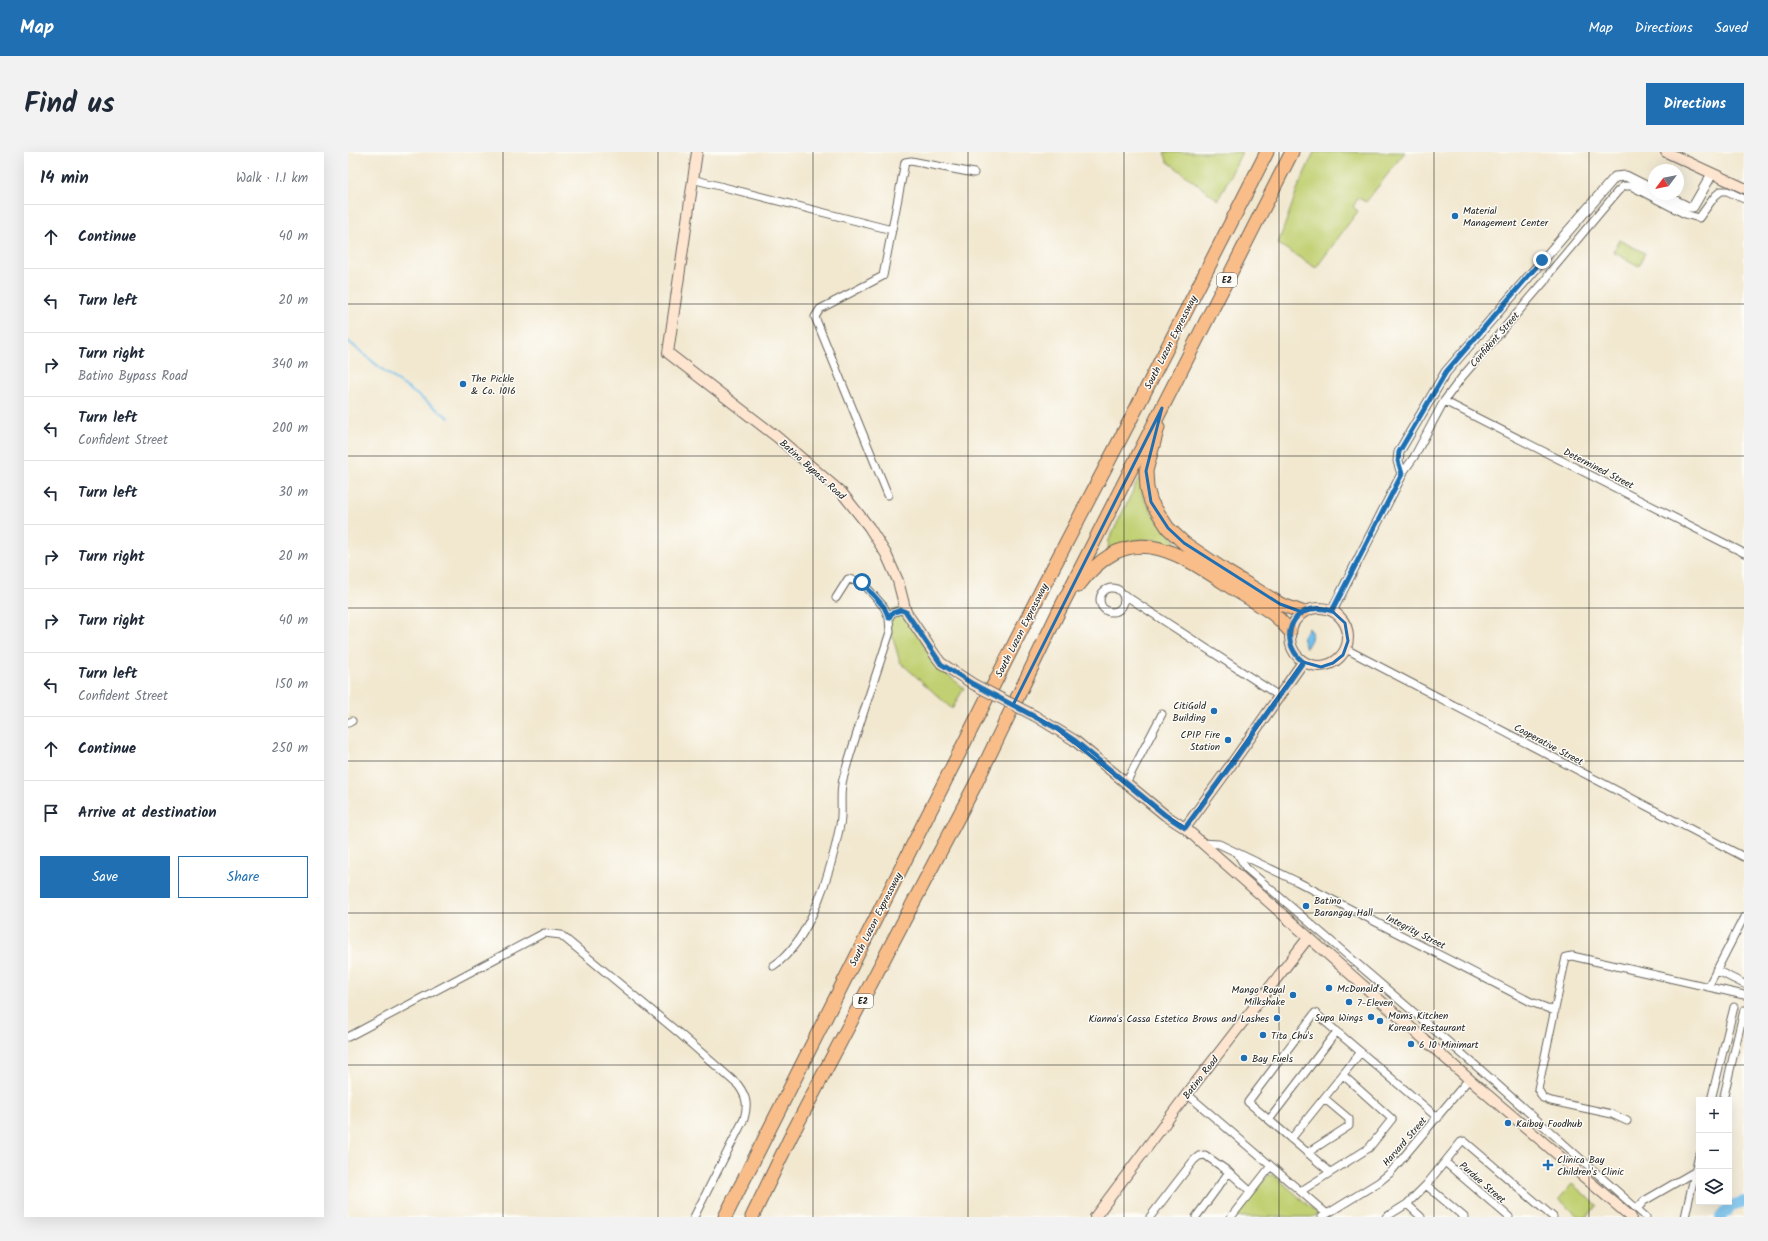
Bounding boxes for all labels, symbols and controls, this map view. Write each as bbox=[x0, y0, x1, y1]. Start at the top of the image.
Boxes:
text: Map bbox=[20, 13, 54, 43]
text: Map bbox=[1588, 17, 1613, 39]
text: Directions bbox=[1635, 17, 1693, 39]
text: Saved bbox=[1715, 17, 1748, 39]
text: Find us bbox=[24, 82, 115, 127]
button: Directions bbox=[1646, 83, 1744, 125]
north arrow bbox=[1648, 164, 1684, 200]
text: 14 min bbox=[40, 165, 89, 192]
text: Walk · 1.1 km bbox=[236, 168, 308, 189]
place label: Material Management Center bbox=[1463, 203, 1549, 231]
marker: Material Management Center bbox=[1450, 211, 1460, 221]
text: Continue bbox=[78, 225, 136, 249]
icon: ahead bbox=[40, 226, 62, 248]
text: 40 m bbox=[279, 226, 308, 247]
route end bbox=[1533, 251, 1551, 269]
road number: E2 bbox=[1217, 273, 1237, 287]
text: Turn left bbox=[78, 289, 138, 313]
icon: left bbox=[40, 290, 62, 312]
text: 20 m bbox=[278, 290, 308, 311]
street label: South Luzon Expressway bbox=[1140, 292, 1202, 392]
street label: Confident Street bbox=[1466, 308, 1524, 371]
text: Turn right bbox=[78, 342, 145, 366]
icon: right bbox=[40, 354, 62, 376]
text: 340 m bbox=[271, 354, 308, 375]
text: Batino Bypass Road bbox=[78, 366, 188, 387]
place label: The Pickle & Co. 1016 bbox=[471, 371, 516, 399]
marker: The Pickle & Co. 1016 bbox=[458, 379, 468, 389]
text: Turn left bbox=[78, 406, 138, 430]
icon: left bbox=[40, 418, 62, 440]
text: 200 m bbox=[272, 418, 308, 439]
text: Confident Street bbox=[78, 430, 168, 451]
street label: Batino Bypass Road bbox=[776, 436, 850, 505]
street label: Determined Street bbox=[1561, 444, 1637, 494]
text: Turn left bbox=[78, 481, 138, 505]
icon: left bbox=[40, 482, 62, 504]
text: 30 m bbox=[279, 482, 308, 503]
text: Turn right bbox=[78, 545, 145, 569]
icon: right bbox=[40, 546, 62, 568]
text: 20 m bbox=[278, 546, 308, 567]
route start bbox=[853, 573, 871, 591]
street label: South Luzon Expressway bbox=[991, 580, 1053, 680]
text: Turn right bbox=[78, 609, 145, 633]
icon: right bbox=[40, 610, 62, 632]
text: 40 m bbox=[279, 610, 308, 631]
text: Turn left bbox=[78, 662, 138, 686]
icon: left bbox=[40, 674, 62, 696]
text: 150 m bbox=[275, 674, 308, 695]
text: Confident Street bbox=[78, 686, 168, 707]
place label: CitiGold Building bbox=[1173, 698, 1207, 726]
marker: CitiGold Building bbox=[1209, 706, 1219, 716]
street label: Cooperative Street bbox=[1511, 720, 1586, 770]
place label: CPIP Fire Station bbox=[1181, 727, 1220, 755]
marker: CPIP Fire Station bbox=[1223, 735, 1233, 745]
text: Continue bbox=[78, 737, 136, 761]
icon: ahead bbox=[40, 738, 62, 760]
text: 250 m bbox=[271, 738, 308, 759]
text: Arrive at destination bbox=[78, 801, 217, 825]
icon: arrive bbox=[40, 802, 62, 824]
button: Save bbox=[40, 856, 170, 898]
button: Share bbox=[178, 856, 308, 898]
street label: South Luzon Expressway bbox=[845, 869, 907, 969]
place label: Batino Barangay Hall bbox=[1314, 893, 1373, 921]
marker: Batino Barangay Hall bbox=[1301, 901, 1311, 911]
street label: Integrity Street bbox=[1383, 910, 1448, 954]
place label: McDonald's bbox=[1337, 981, 1384, 997]
place label: Mango Royal Milkshake bbox=[1232, 982, 1286, 1010]
marker: McDonald's bbox=[1324, 983, 1334, 993]
marker: Mango Royal Milkshake bbox=[1288, 990, 1298, 1000]
road number: E2 bbox=[853, 994, 873, 1008]
place label: 7-Eleven bbox=[1357, 995, 1393, 1011]
marker: 7-Eleven bbox=[1344, 997, 1354, 1007]
place label: Moms Kitchen Korean Restaurant bbox=[1388, 1008, 1466, 1036]
place label: Supa Wings bbox=[1315, 1010, 1364, 1026]
place label: Kianna's Cassa Estetica Brows and Lashes bbox=[1088, 1011, 1270, 1027]
marker: Supa Wings bbox=[1366, 1012, 1376, 1022]
marker: Kianna's Cassa Estetica Brows and Lashes bbox=[1272, 1013, 1282, 1023]
marker: Moms Kitchen Korean Restaurant bbox=[1375, 1016, 1385, 1026]
place label: Tita Chu's bbox=[1271, 1028, 1314, 1044]
marker: Tita Chu's bbox=[1258, 1030, 1268, 1040]
place label: 6 10 Minimart bbox=[1419, 1037, 1479, 1053]
marker: 6 10 Minimart bbox=[1406, 1039, 1416, 1049]
place label: Bay Fuels bbox=[1252, 1051, 1294, 1067]
street label: Batino Road bbox=[1179, 1052, 1223, 1103]
marker: Bay Fuels bbox=[1239, 1053, 1249, 1063]
map controls bbox=[1696, 1097, 1732, 1205]
button: + bbox=[1696, 1097, 1732, 1133]
street label: Harvard Street bbox=[1379, 1113, 1431, 1170]
place label: Kaiboy Foodhub bbox=[1516, 1116, 1583, 1132]
marker: Kaiboy Foodhub bbox=[1503, 1118, 1513, 1128]
button: − bbox=[1696, 1133, 1732, 1169]
place label: Clinica Bay Children's Clinic bbox=[1557, 1152, 1625, 1180]
street label: Purdue Street bbox=[1455, 1158, 1509, 1208]
marker: Clinica Bay Children's Clinic bbox=[1542, 1159, 1554, 1171]
button: layers bbox=[1696, 1169, 1732, 1205]

